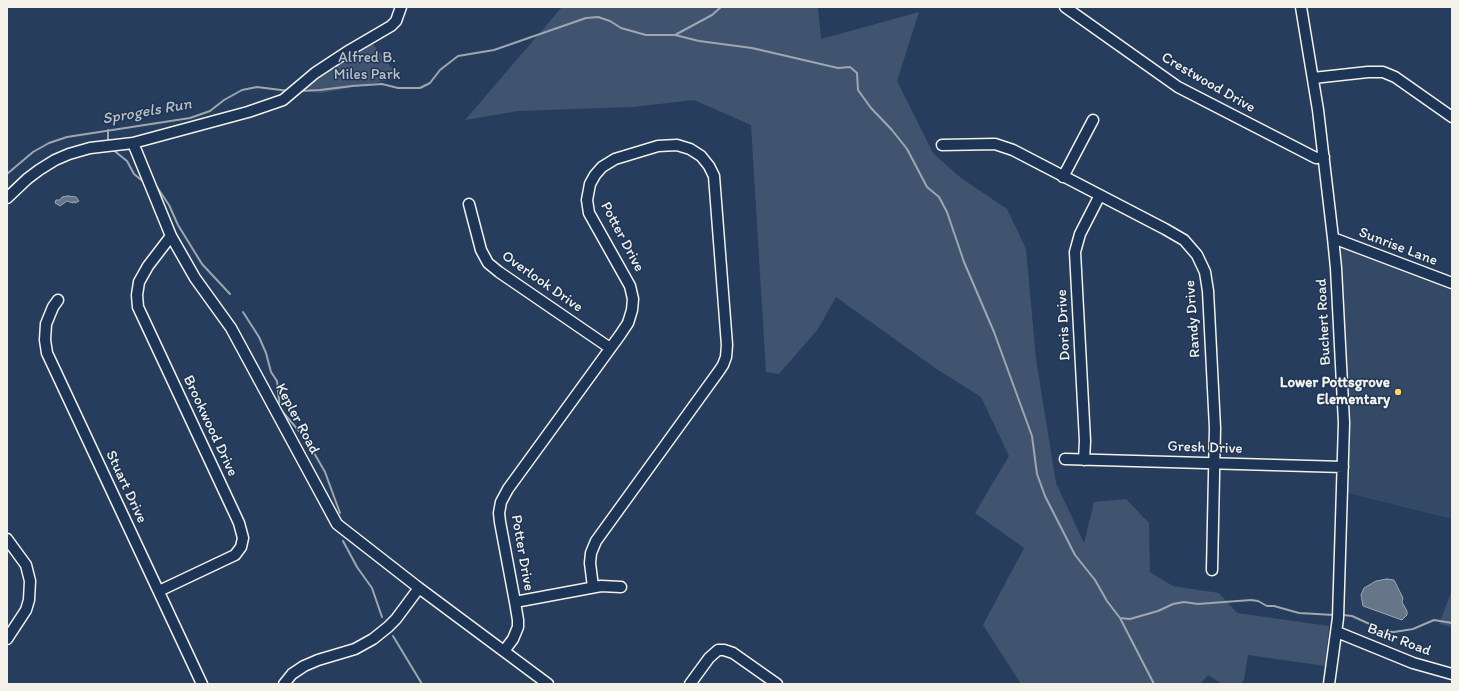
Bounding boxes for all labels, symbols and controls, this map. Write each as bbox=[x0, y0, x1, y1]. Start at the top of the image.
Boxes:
park label: Alfred B. Miles Park bbox=[334, 49, 400, 84]
street label: Crestwood Drive bbox=[1158, 49, 1258, 117]
water label: Sprogels Run bbox=[101, 95, 193, 129]
street label: Potter Drive bbox=[596, 199, 648, 275]
street label: Sunrise Lane bbox=[1356, 224, 1440, 270]
street label: Overlook Drive bbox=[498, 247, 586, 317]
street label: Buchert Road bbox=[1313, 278, 1335, 366]
street label: Randy Drive bbox=[1181, 280, 1205, 358]
street label: Doris Drive bbox=[1053, 289, 1075, 361]
street label: Brookwood Drive bbox=[179, 373, 241, 479]
place label: Lower Pottsgrove Elementary bbox=[1280, 374, 1390, 409]
street label: Kepler Road bbox=[271, 381, 323, 457]
marker: Lower Pottsgrove Elementary bbox=[1393, 387, 1403, 397]
street label: Gresh Drive bbox=[1167, 438, 1243, 458]
street label: Stuart Drive bbox=[101, 448, 151, 526]
street label: Potter Drive bbox=[506, 514, 538, 592]
street label: Bahr Road bbox=[1365, 620, 1433, 660]

